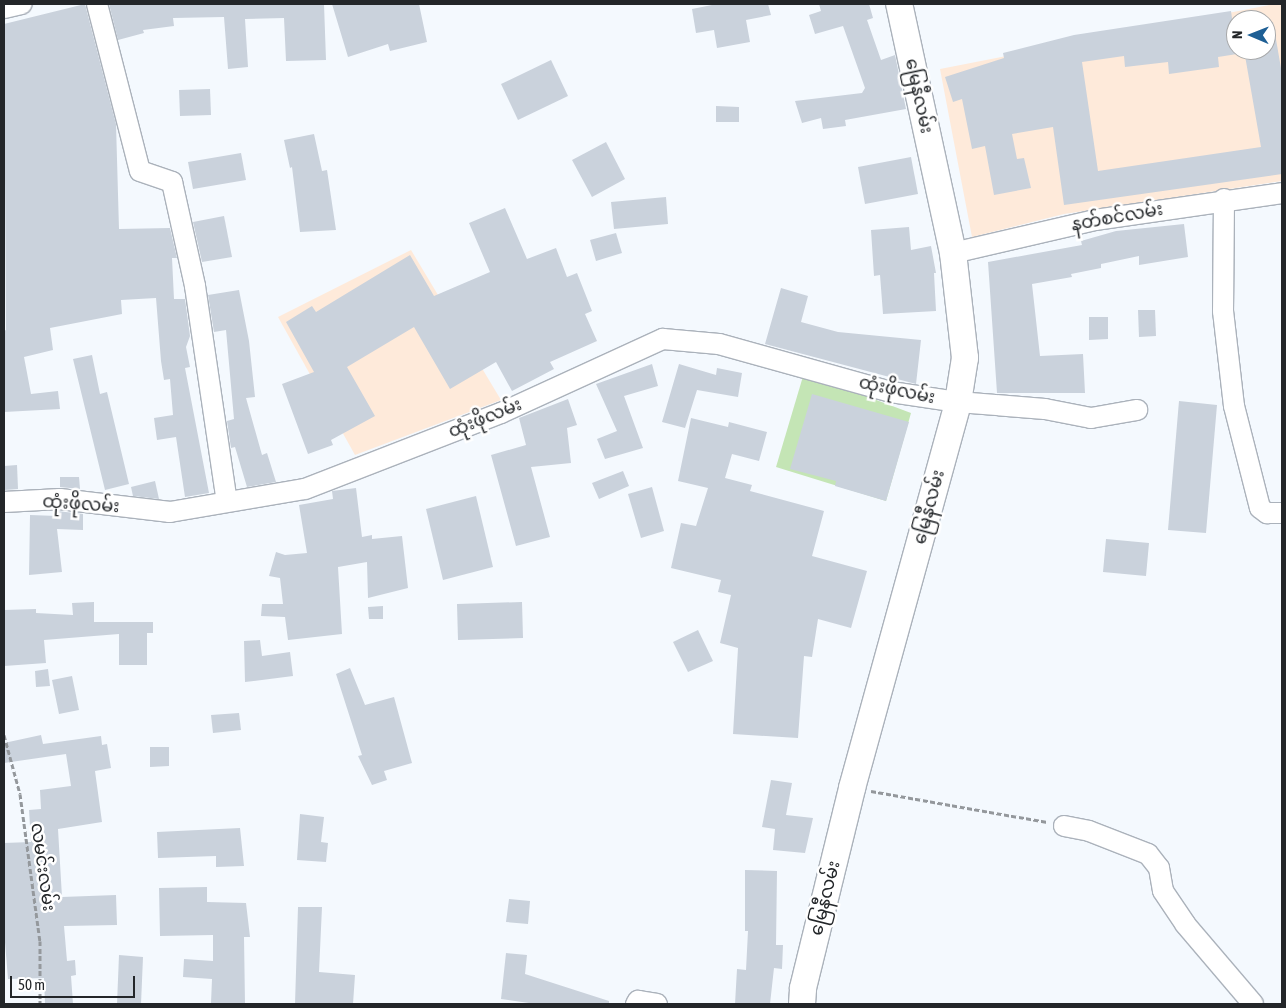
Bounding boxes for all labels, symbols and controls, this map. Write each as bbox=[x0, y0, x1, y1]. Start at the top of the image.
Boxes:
north arrow bbox=[1226, 10, 1276, 60]
text: N bbox=[1229, 30, 1245, 39]
street label: မြေနီလမ်း bbox=[901, 56, 937, 136]
street label: နတ်စင်လမ်း bbox=[1069, 198, 1165, 236]
street label: ထုံးဖိုလမ်း bbox=[857, 371, 937, 409]
street label: ထုံးဖိုလမ်း bbox=[445, 394, 525, 442]
street label: မြေနီလမ်း bbox=[909, 467, 949, 547]
street label: ထုံးဖိုလမ်း bbox=[42, 491, 120, 517]
street label: လမင်းလမ်း bbox=[26, 821, 60, 913]
street label: မြေနီလမ်း bbox=[805, 858, 845, 938]
scale bar bbox=[12, 966, 138, 998]
text: 50 m bbox=[18, 976, 45, 993]

